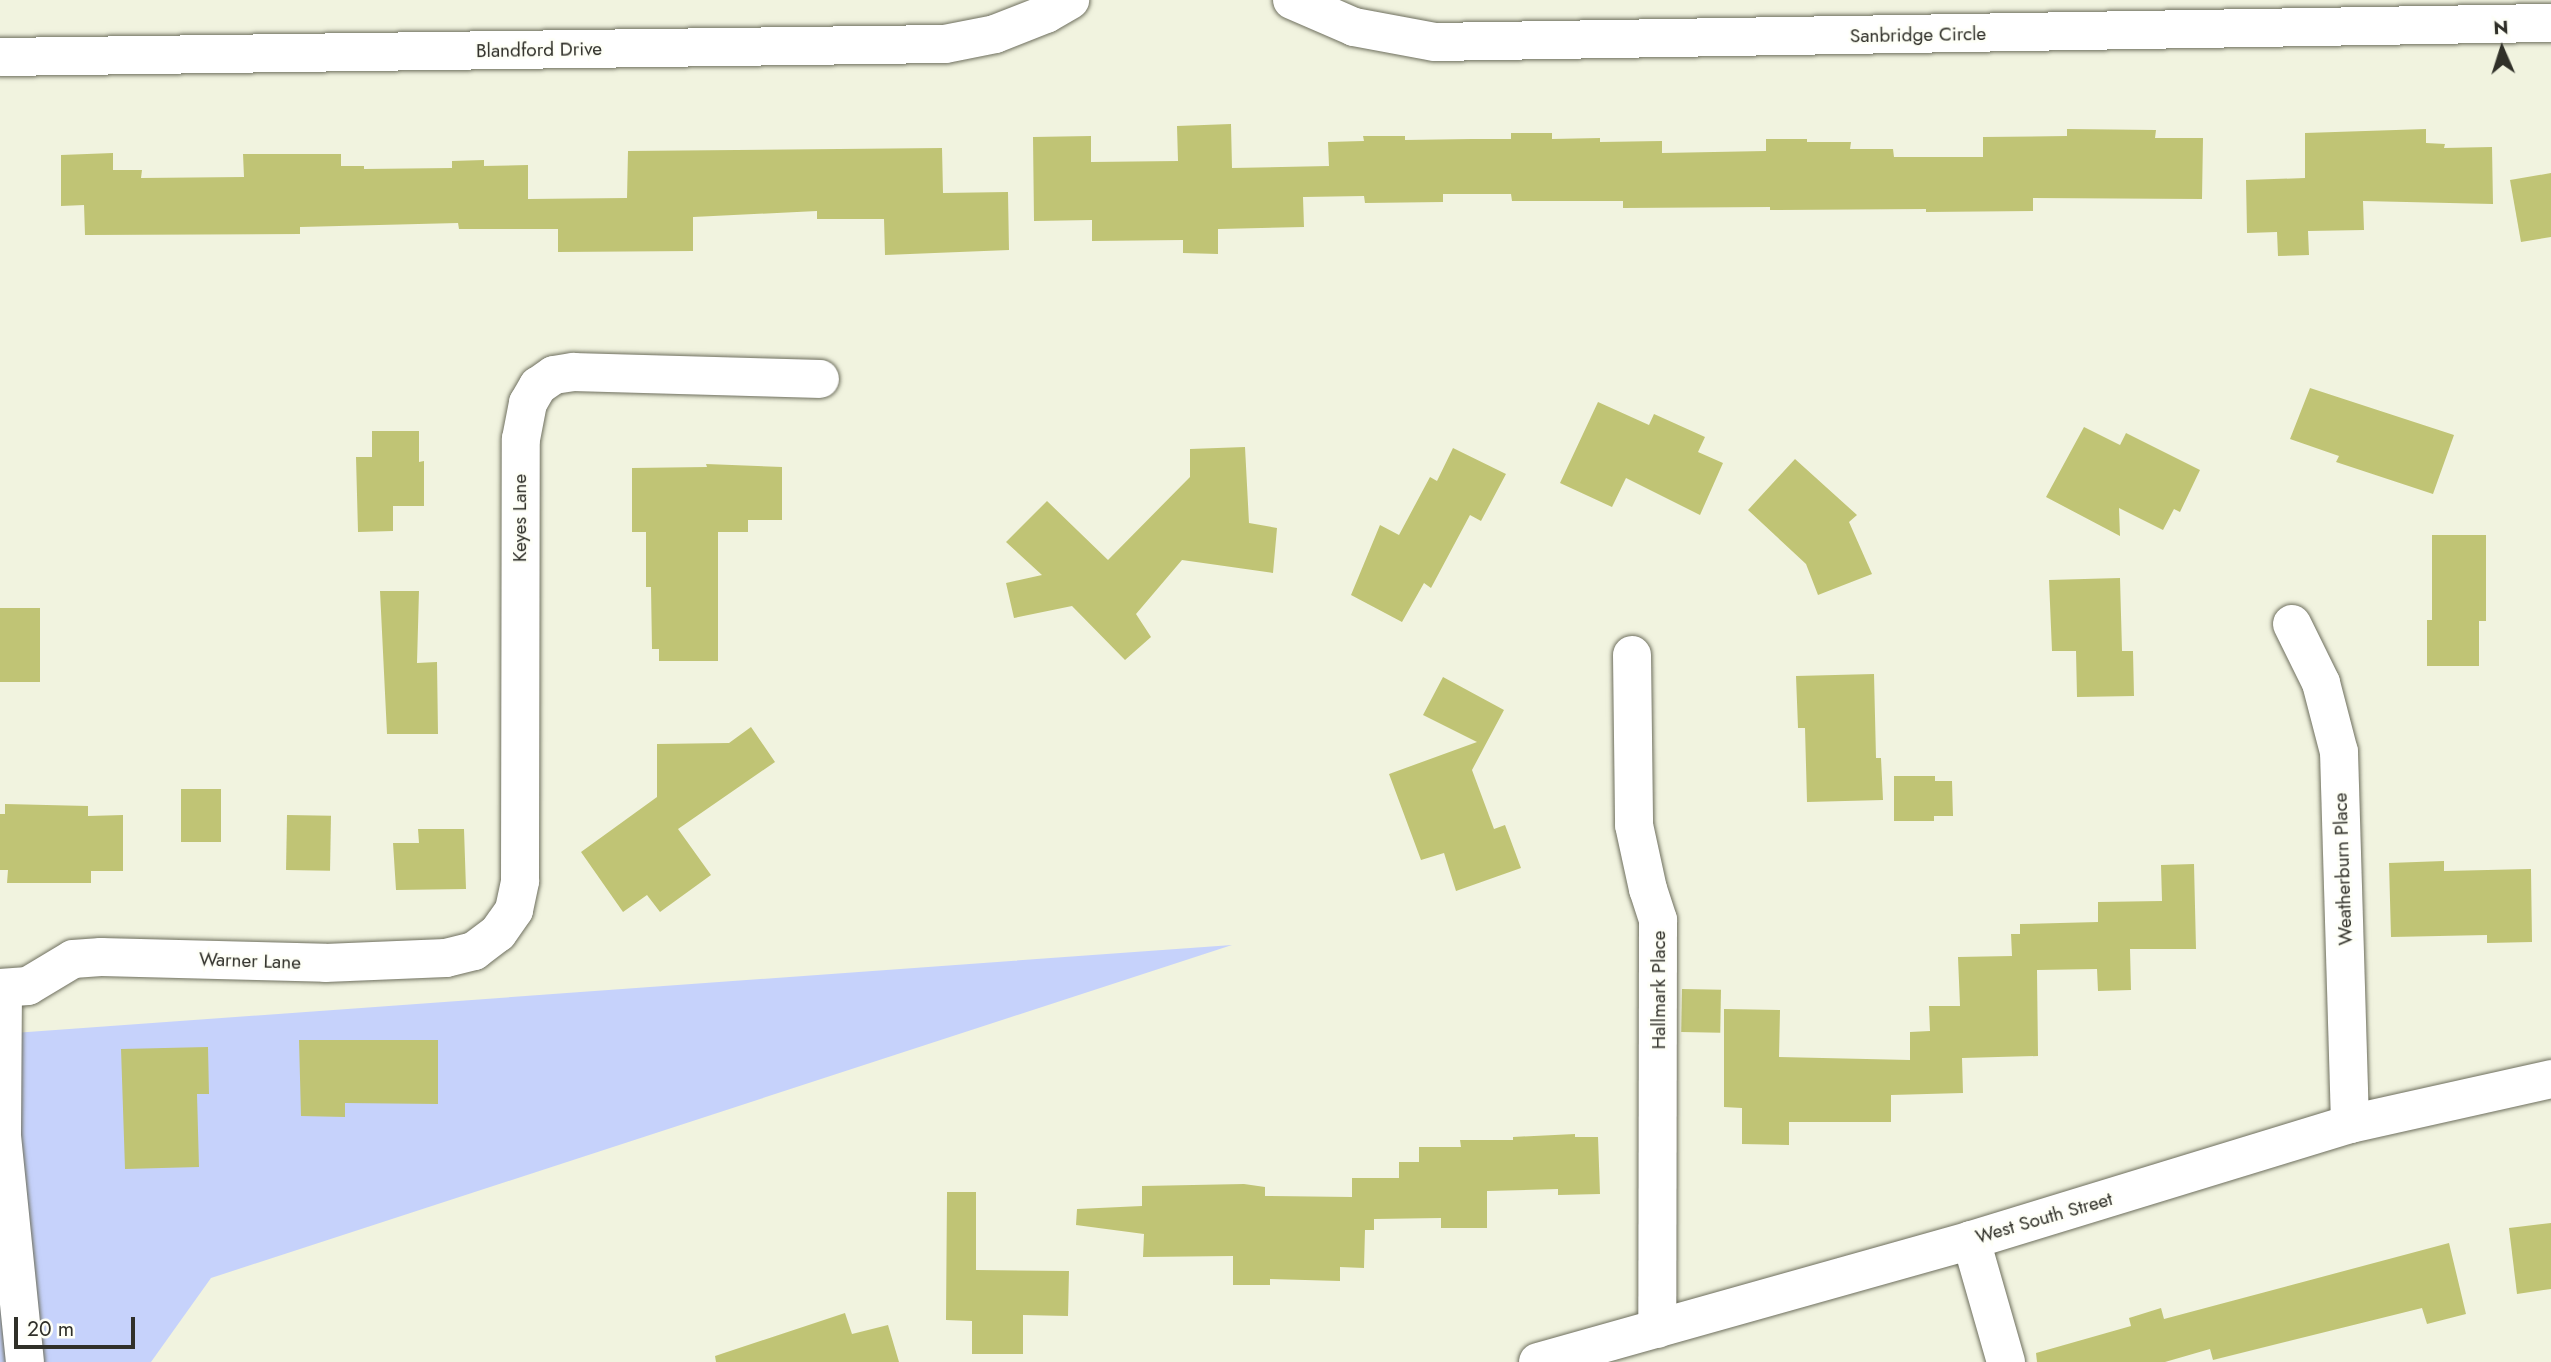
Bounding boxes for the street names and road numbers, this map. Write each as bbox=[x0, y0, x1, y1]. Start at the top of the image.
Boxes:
street label: Sanbridge Circle bbox=[1850, 22, 1986, 48]
street label: Blandford Drive bbox=[476, 38, 602, 62]
street label: Keyes Lane bbox=[509, 474, 531, 562]
street label: Weatherburn Place bbox=[2329, 792, 2357, 946]
street label: Hallmark Place bbox=[1648, 931, 1670, 1049]
street label: Warner Lane bbox=[199, 948, 301, 974]
street label: West South Street bbox=[1973, 1188, 2115, 1248]

